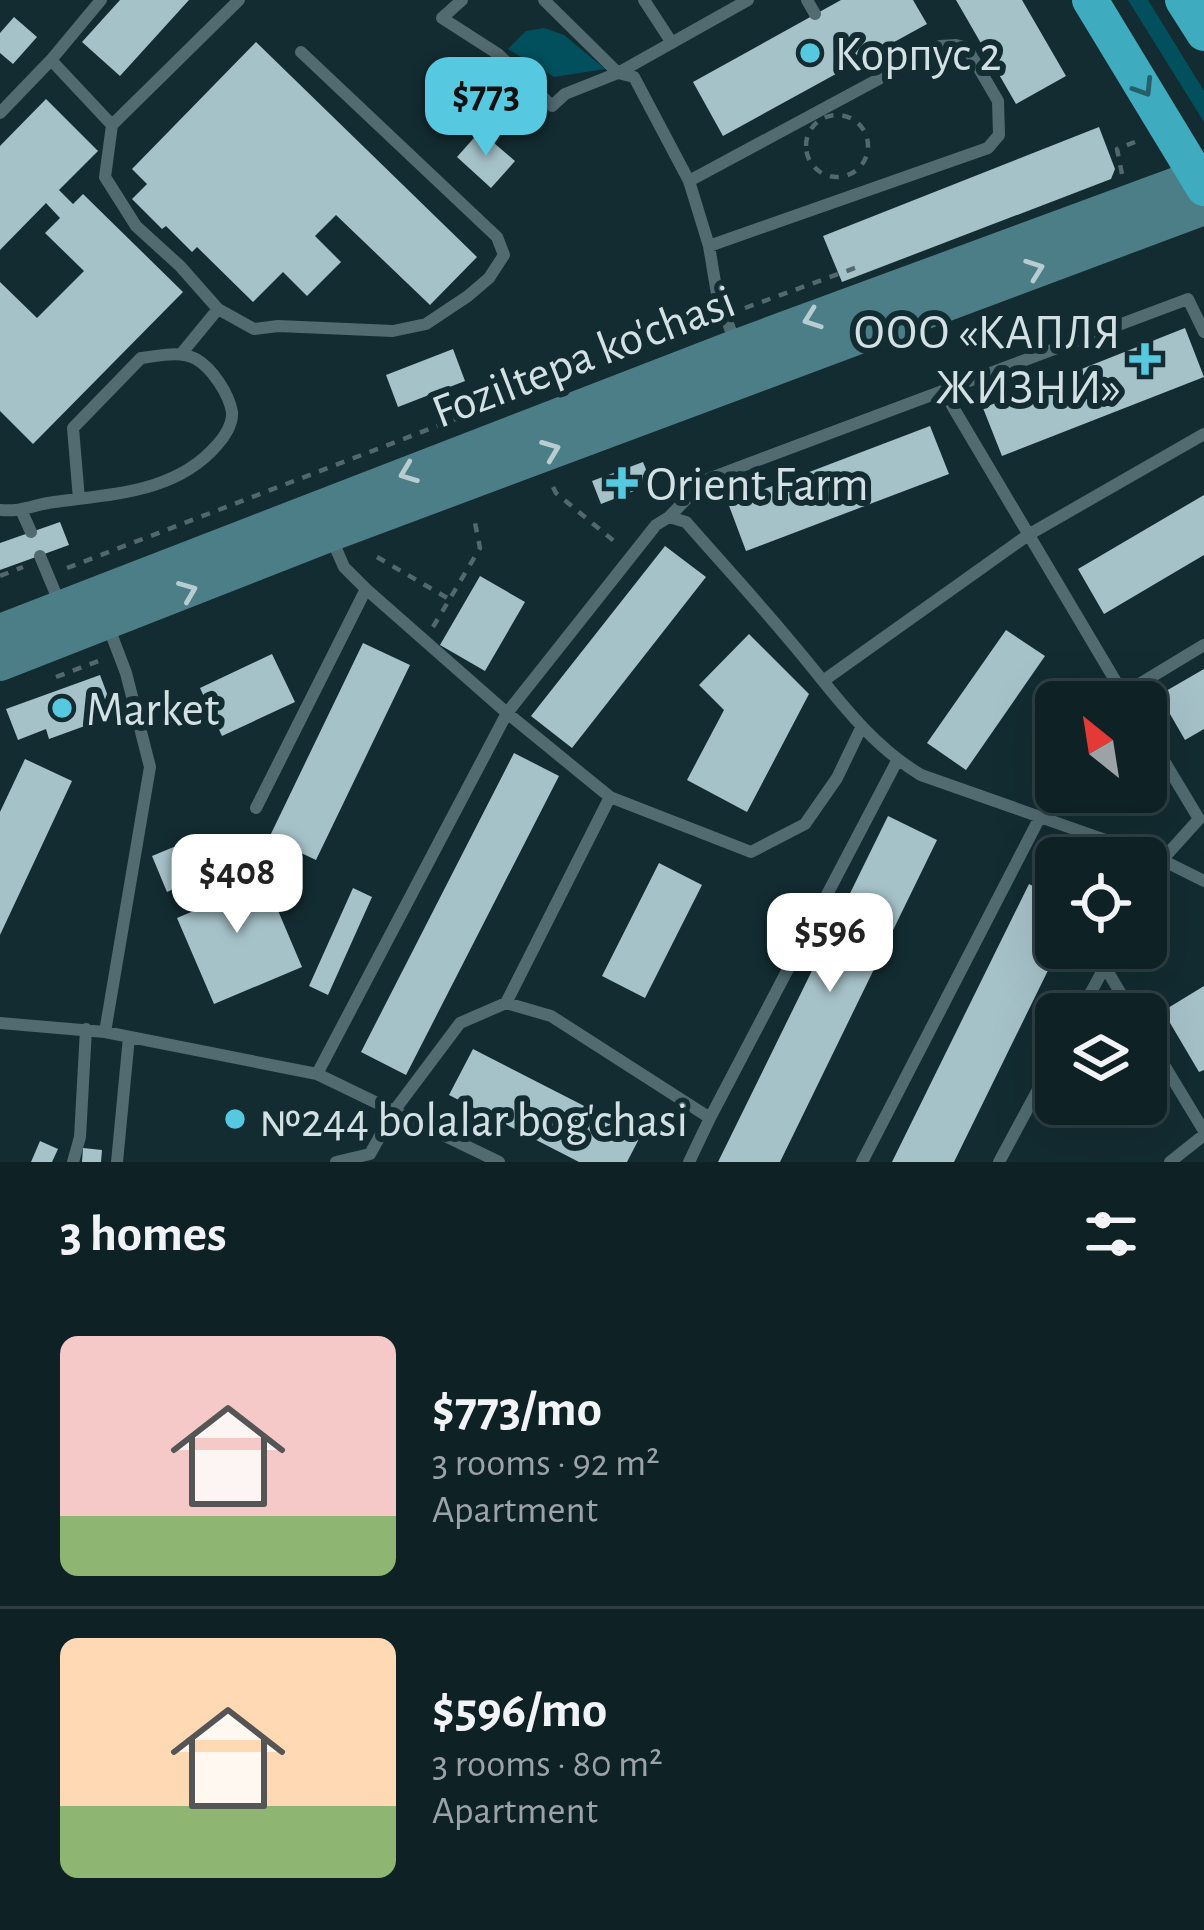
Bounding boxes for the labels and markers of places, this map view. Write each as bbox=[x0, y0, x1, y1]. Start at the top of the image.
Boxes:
place label: Корпус 2 bbox=[834, 32, 1001, 80]
marker: Корпус 2 bbox=[797, 40, 823, 66]
pin: $773 bbox=[415, 57, 557, 159]
place label: ООО «КАПЛЯ ЖИЗНИ» bbox=[853, 310, 1121, 413]
marker: ООО «КАПЛЯ ЖИЗНИ» bbox=[1132, 346, 1158, 372]
place label: Orient Farm bbox=[646, 462, 869, 510]
marker: Orient Farm bbox=[609, 470, 635, 496]
place label: Market bbox=[86, 687, 219, 735]
marker: Market bbox=[49, 695, 75, 721]
pin: $408 bbox=[166, 834, 308, 936]
pin: $596 bbox=[759, 893, 901, 995]
place label: №244 bolalar bog'chasi bbox=[259, 1098, 688, 1146]
marker: №244 bolalar bog'chasi bbox=[222, 1106, 248, 1132]

